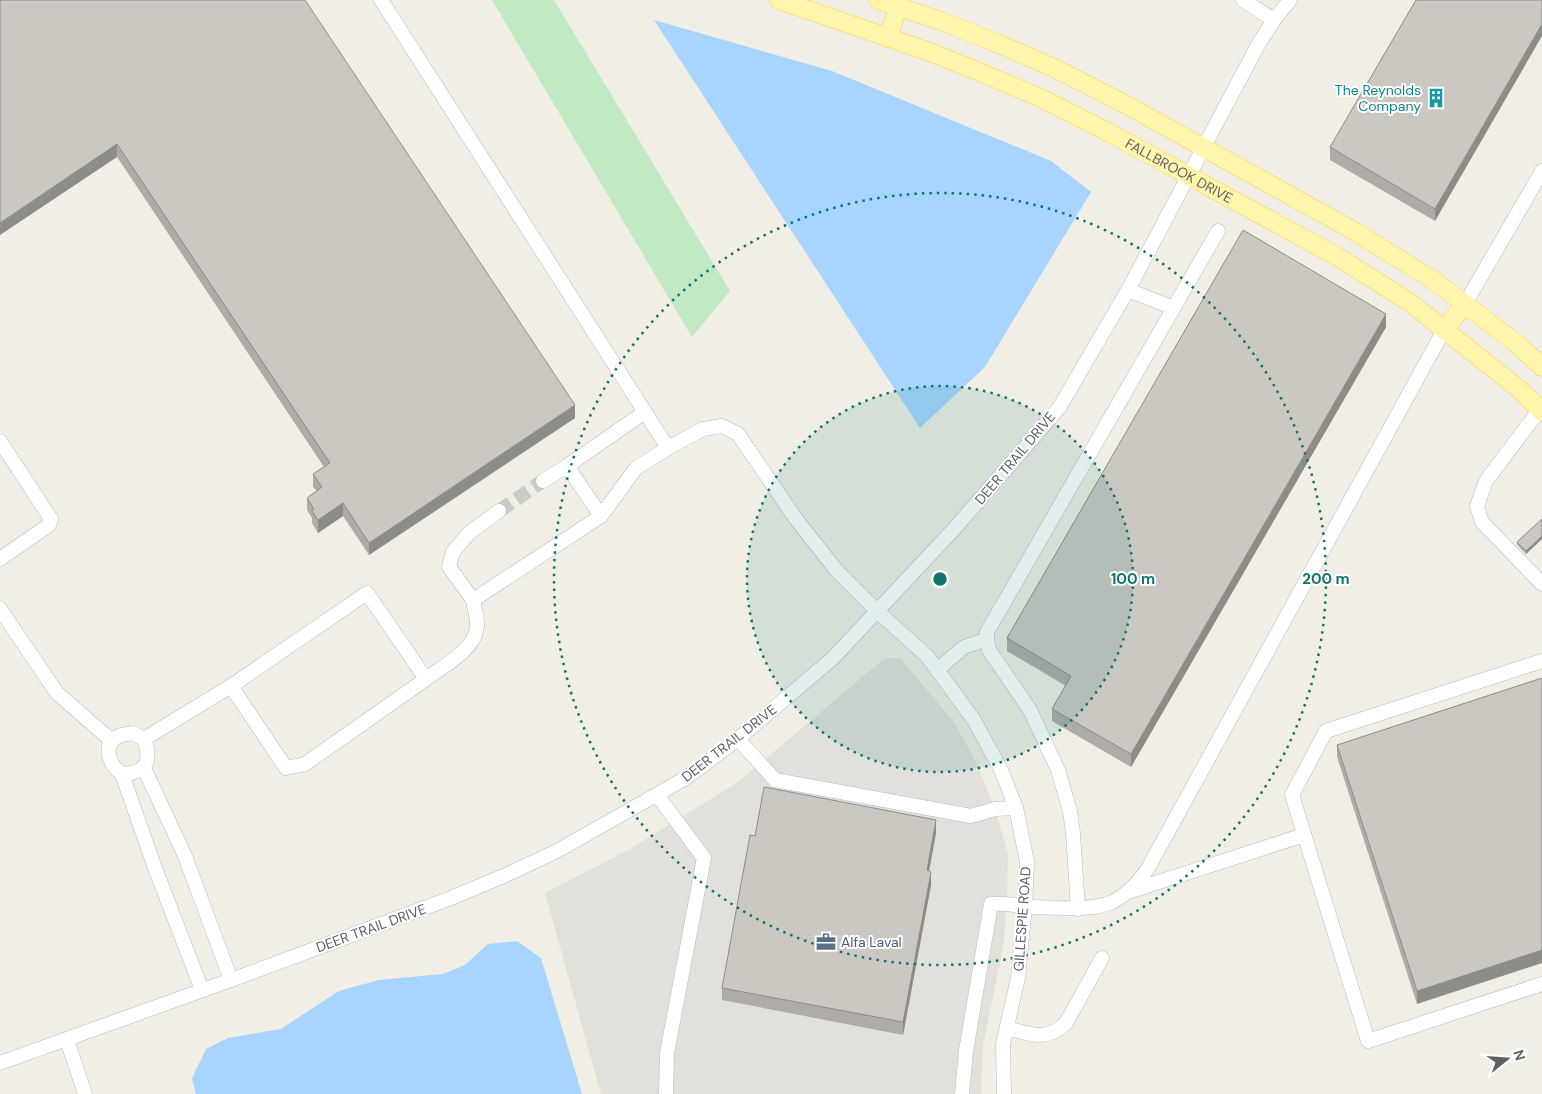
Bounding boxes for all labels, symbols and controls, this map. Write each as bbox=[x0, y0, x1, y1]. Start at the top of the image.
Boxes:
place label: The Reynolds Company bbox=[1335, 81, 1421, 115]
building icon: The Reynolds Company bbox=[1425, 87, 1447, 109]
street label: FALLBROOK DRIVE bbox=[1122, 134, 1236, 207]
street label: DEER TRAIL DRIVE bbox=[971, 408, 1059, 508]
text: 100 m bbox=[1111, 569, 1155, 589]
text: 200 m bbox=[1302, 569, 1350, 589]
centre of rings bbox=[931, 570, 949, 588]
street label: DEER TRAIL DRIVE bbox=[678, 700, 780, 786]
street label: GILLESPIE ROAD bbox=[1009, 866, 1035, 972]
street label: DEER TRAIL DRIVE bbox=[313, 900, 429, 956]
office icon: Alfa Laval bbox=[815, 931, 837, 953]
place label: Alfa Laval bbox=[841, 933, 902, 951]
north arrow bbox=[1482, 1034, 1532, 1084]
text: N bbox=[1509, 1048, 1530, 1063]

